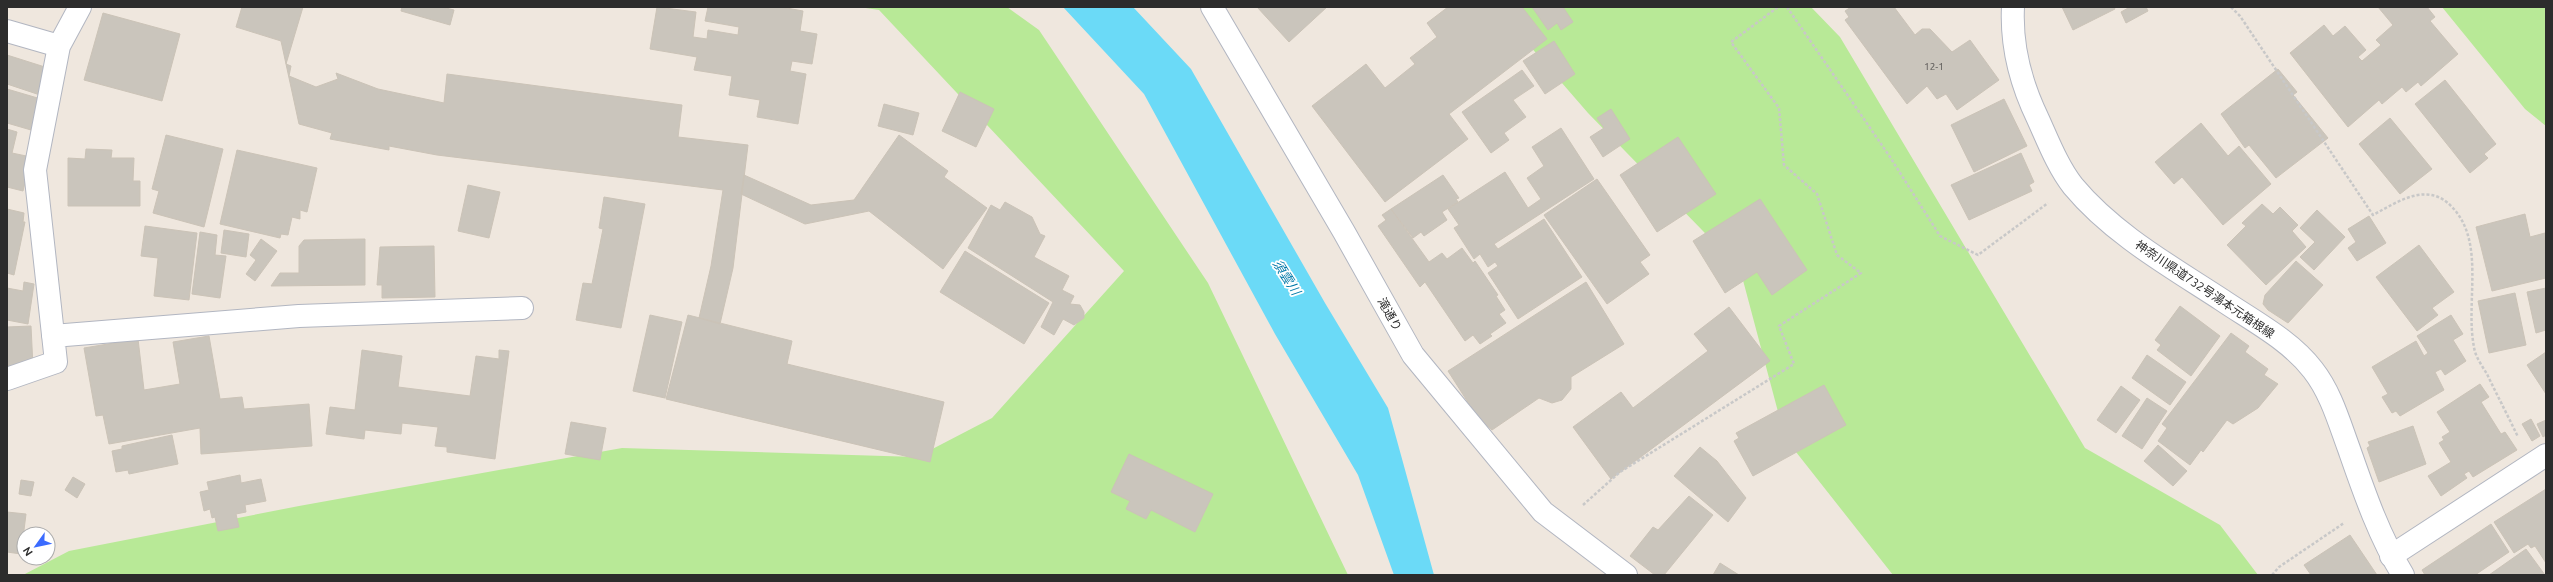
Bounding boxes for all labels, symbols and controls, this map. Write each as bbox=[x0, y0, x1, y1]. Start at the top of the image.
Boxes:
house number: 12-1 bbox=[1924, 61, 1944, 72]
street label: 神奈川県道732号湯本元箱根線 bbox=[2133, 238, 2277, 340]
water label: 須雲川 bbox=[1271, 257, 1305, 299]
street label: 滝通り bbox=[1376, 295, 1404, 333]
north arrow bbox=[16, 526, 56, 566]
text: N bbox=[20, 545, 35, 558]

